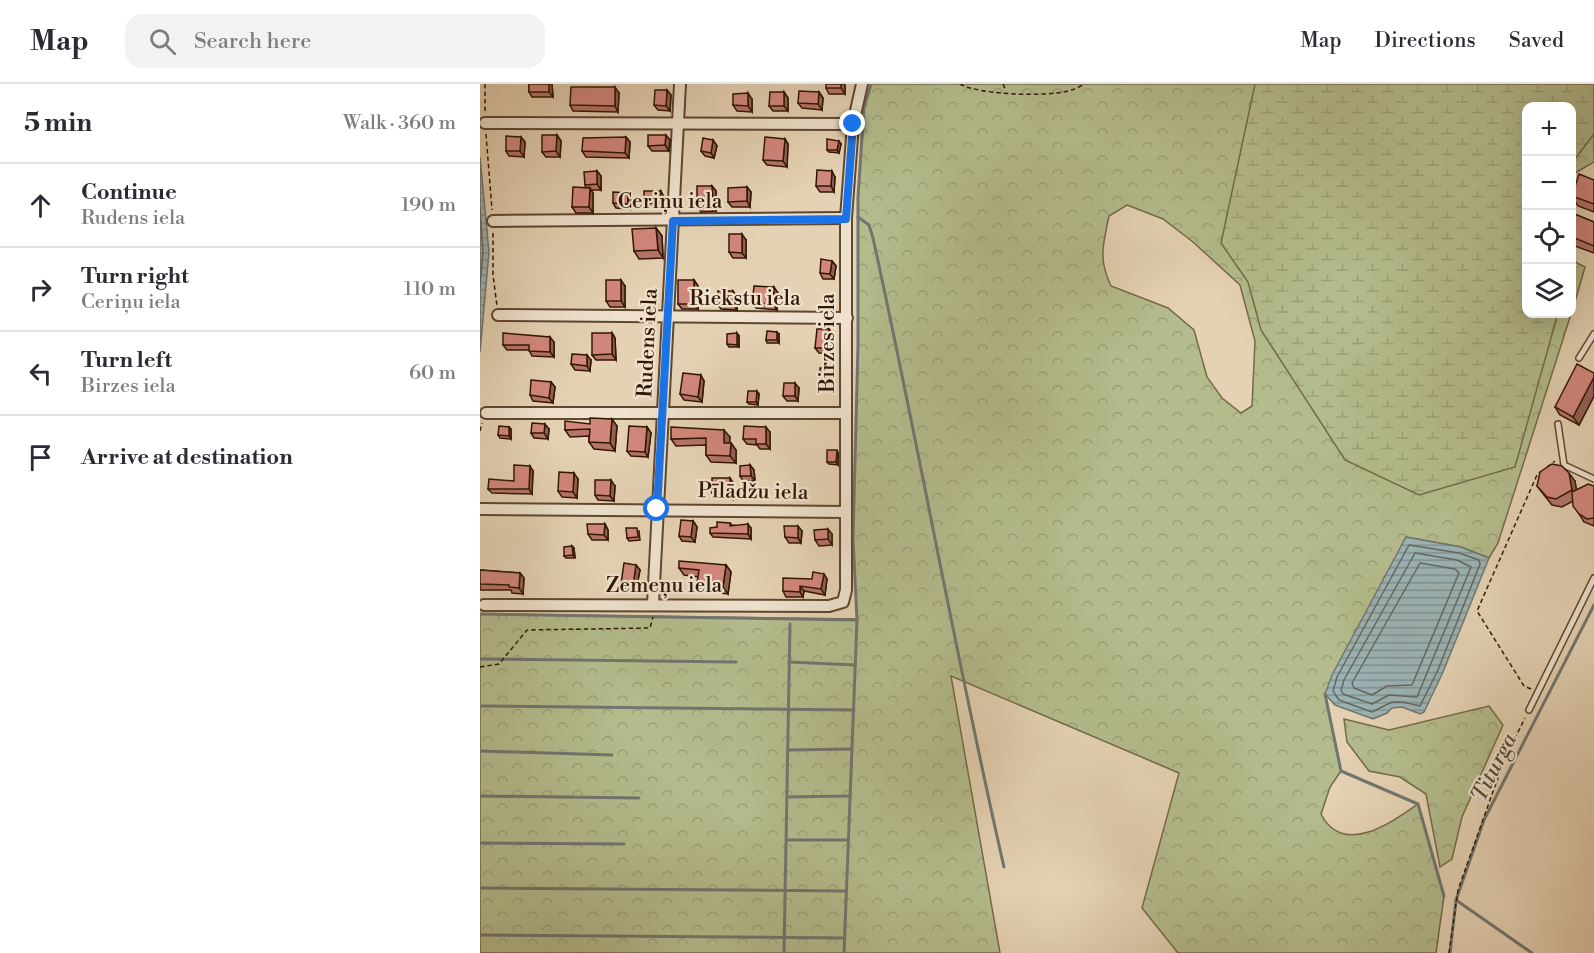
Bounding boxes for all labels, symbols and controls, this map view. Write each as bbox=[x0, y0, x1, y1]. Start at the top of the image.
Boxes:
search box bbox=[125, 14, 545, 68]
text: Map bbox=[30, 24, 89, 59]
icon: search bbox=[146, 25, 179, 58]
text: Search here bbox=[194, 28, 311, 55]
text: Map bbox=[1300, 28, 1342, 54]
text: Directions bbox=[1375, 28, 1476, 54]
text: Saved bbox=[1509, 28, 1564, 54]
map controls bbox=[1522, 102, 1576, 318]
button: + bbox=[1522, 102, 1576, 156]
text: 5 min bbox=[24, 107, 92, 139]
route end bbox=[839, 110, 865, 136]
text: Walk · 360 m bbox=[343, 111, 456, 136]
button: − bbox=[1522, 156, 1576, 210]
text: Continue bbox=[81, 179, 177, 206]
icon: ahead bbox=[24, 189, 57, 222]
street label: Ceriņu iela bbox=[618, 189, 723, 215]
text: 190 m bbox=[401, 193, 456, 218]
text: Rudens iela bbox=[81, 206, 185, 231]
button: locate bbox=[1522, 210, 1576, 264]
text: Turn right bbox=[81, 263, 189, 290]
button: layers bbox=[1522, 264, 1576, 318]
icon: right bbox=[24, 273, 57, 306]
text: 110 m bbox=[404, 277, 456, 302]
street label: Riekstu iela bbox=[689, 286, 801, 312]
street label: Rudens iela bbox=[632, 287, 664, 398]
text: Ceriņu iela bbox=[81, 290, 181, 315]
street label: Birzes iela bbox=[815, 293, 841, 394]
text: Turn left bbox=[81, 347, 172, 374]
icon: left bbox=[24, 357, 57, 390]
text: 60 m bbox=[409, 361, 456, 386]
text: Birzes iela bbox=[81, 374, 176, 399]
icon: arrive bbox=[24, 441, 57, 474]
text: Arrive at destination bbox=[81, 444, 293, 471]
street label: Pīlādžu iela bbox=[697, 478, 809, 506]
route start bbox=[643, 495, 669, 521]
street label: Zemeņu iela bbox=[606, 573, 723, 599]
water label: Titurga bbox=[1466, 728, 1523, 806]

